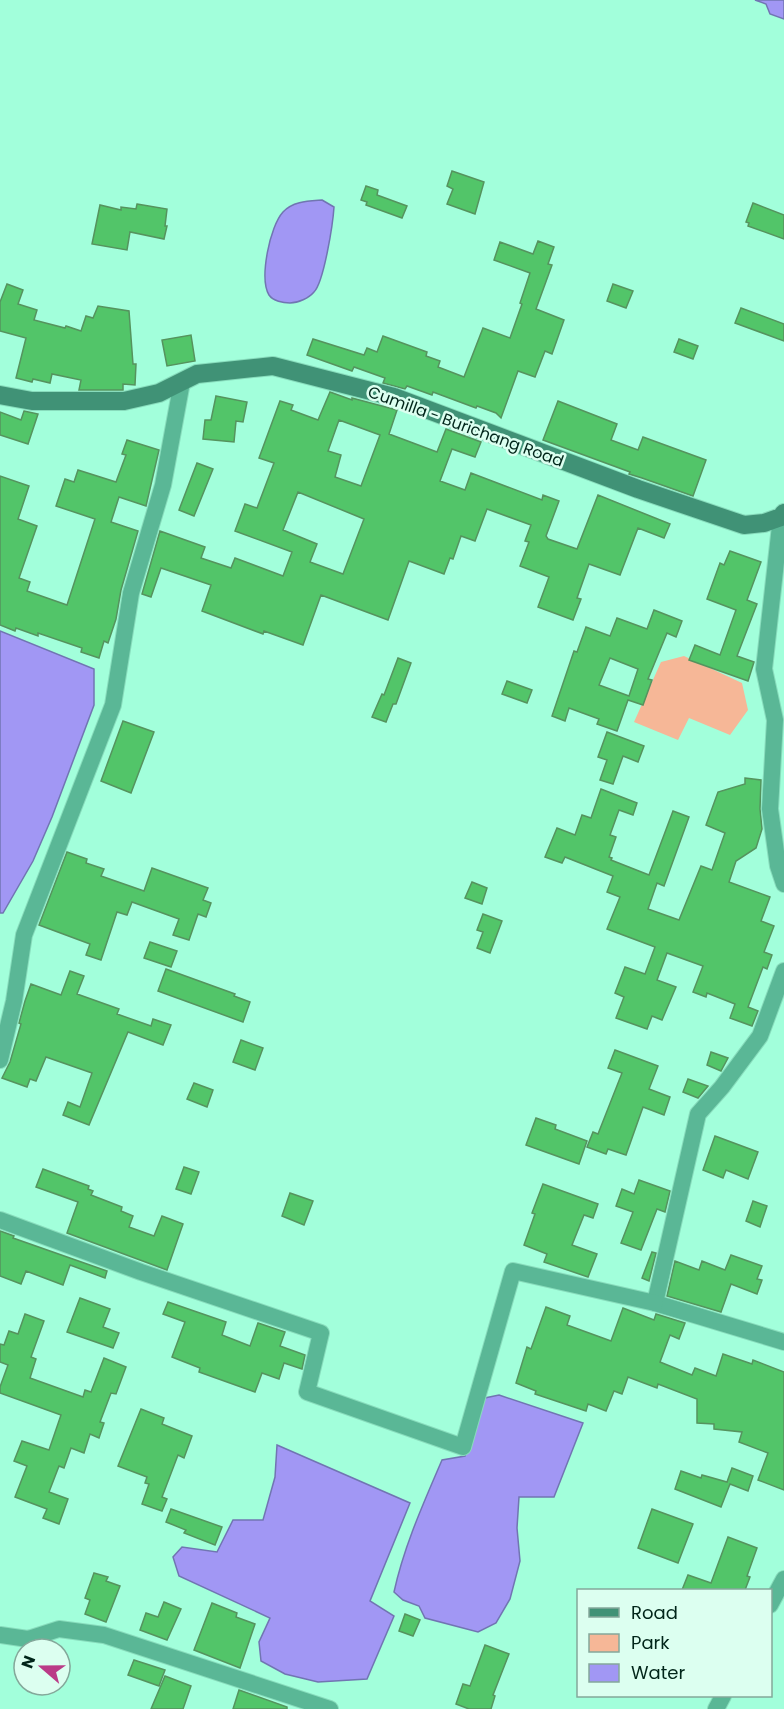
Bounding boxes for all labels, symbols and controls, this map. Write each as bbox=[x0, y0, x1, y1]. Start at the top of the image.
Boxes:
street label: Cumilla - Burichang Road bbox=[365, 380, 567, 473]
legend bbox=[577, 1589, 772, 1697]
text: Road bbox=[631, 1600, 678, 1625]
text: Park bbox=[631, 1630, 670, 1655]
north arrow bbox=[12, 1637, 72, 1697]
text: N bbox=[16, 1652, 41, 1672]
text: Water bbox=[631, 1660, 685, 1685]

